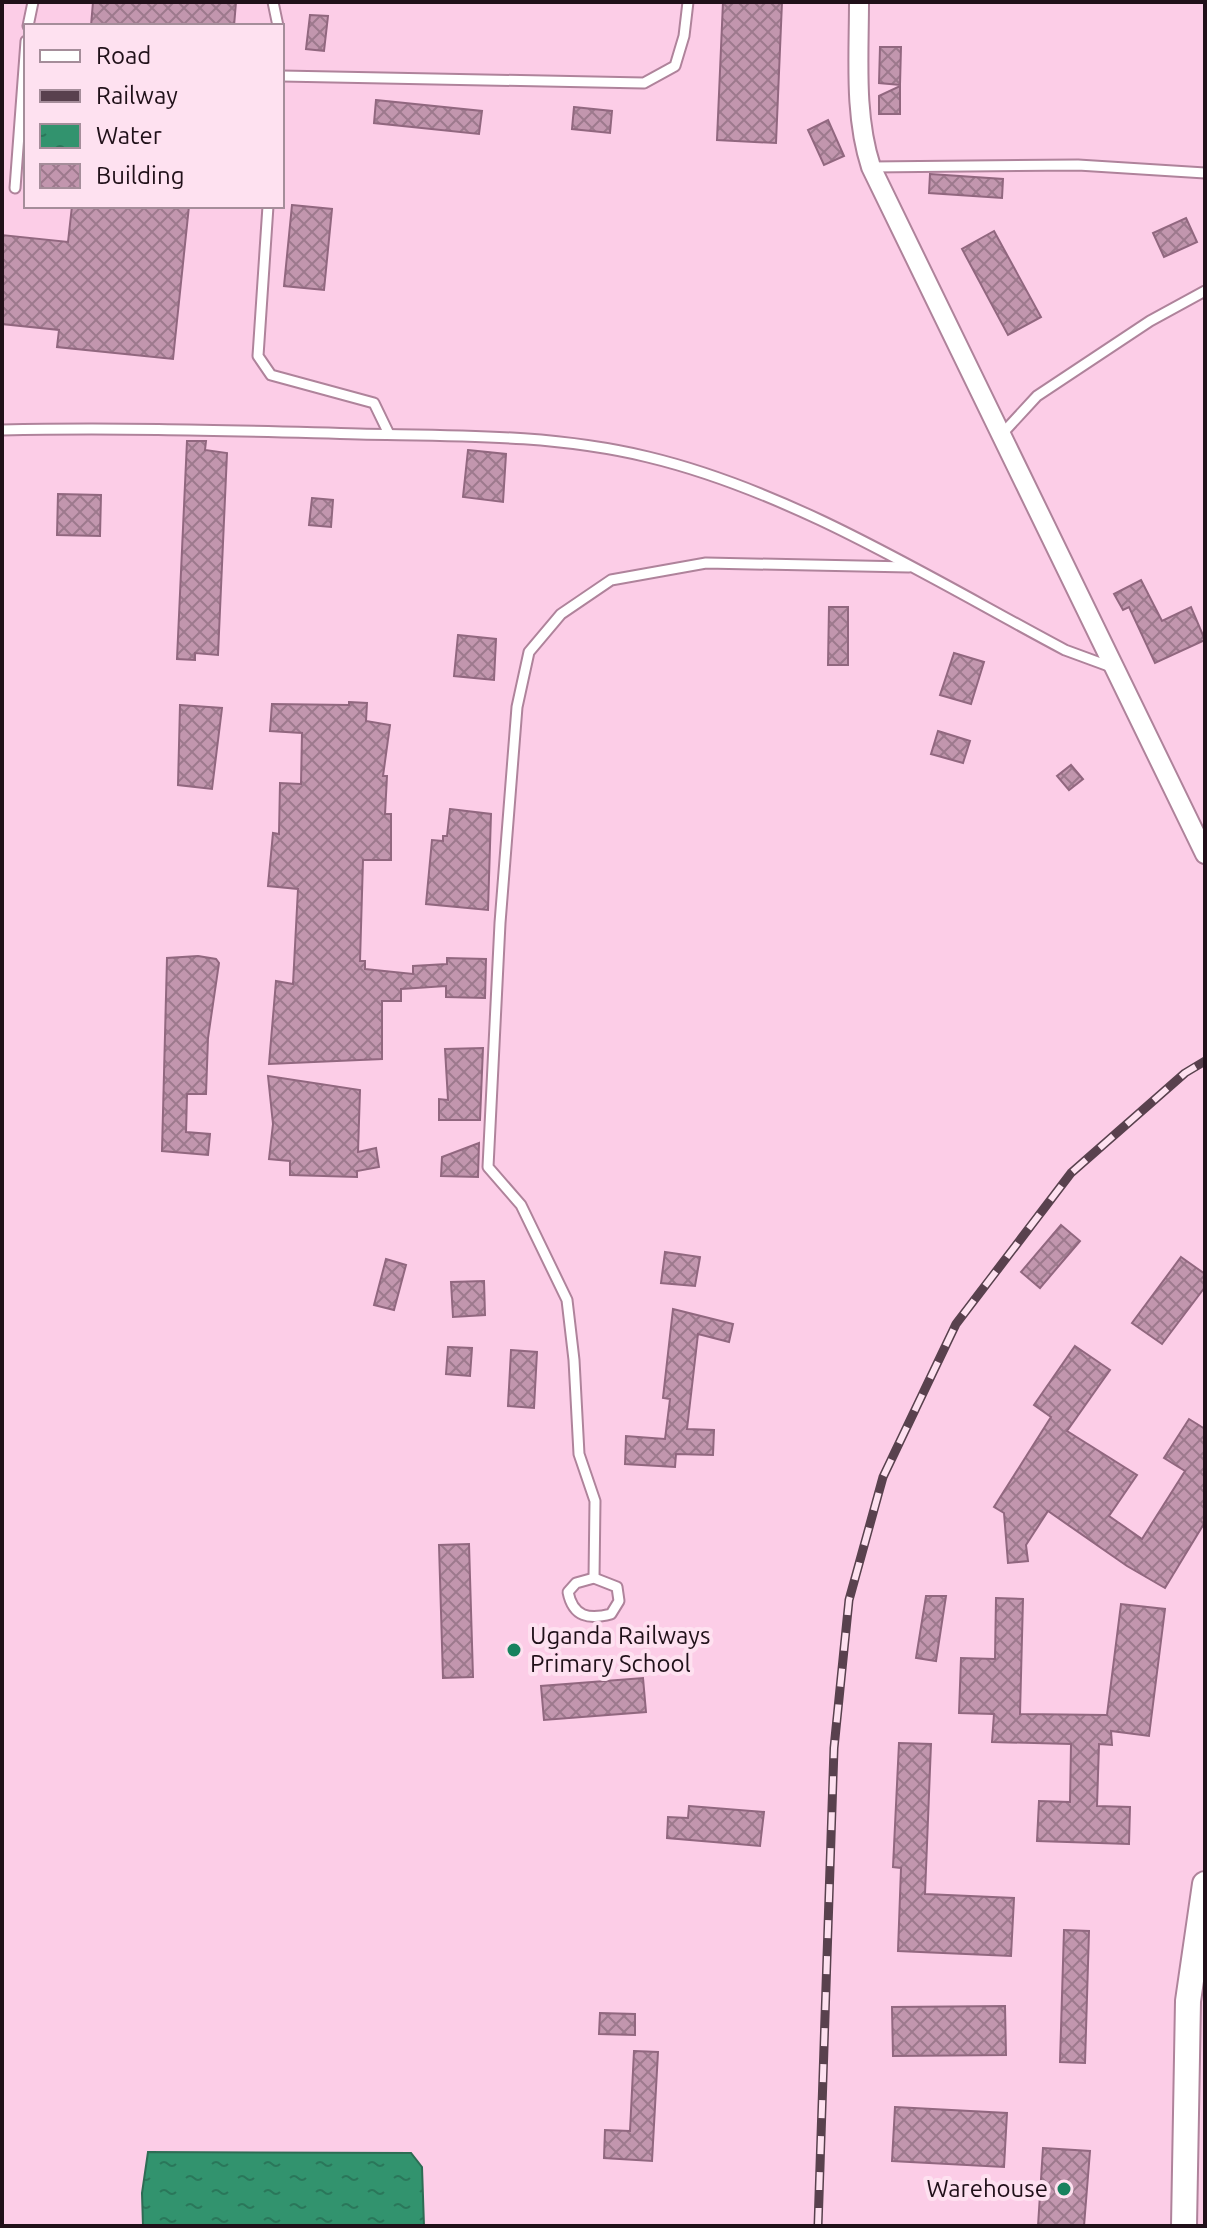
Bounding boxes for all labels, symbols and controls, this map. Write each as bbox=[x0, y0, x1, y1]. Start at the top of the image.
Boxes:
legend bbox=[24, 24, 284, 208]
text: Road bbox=[96, 42, 151, 69]
text: Railway bbox=[96, 82, 178, 109]
text: Water bbox=[96, 122, 162, 149]
text: Building bbox=[96, 162, 184, 189]
place label: Uganda Railways Primary School bbox=[530, 1622, 710, 1677]
marker: Uganda Railways Primary School bbox=[505, 1641, 523, 1659]
place label: Warehouse bbox=[927, 2175, 1048, 2202]
marker: Warehouse bbox=[1055, 2180, 1073, 2198]

